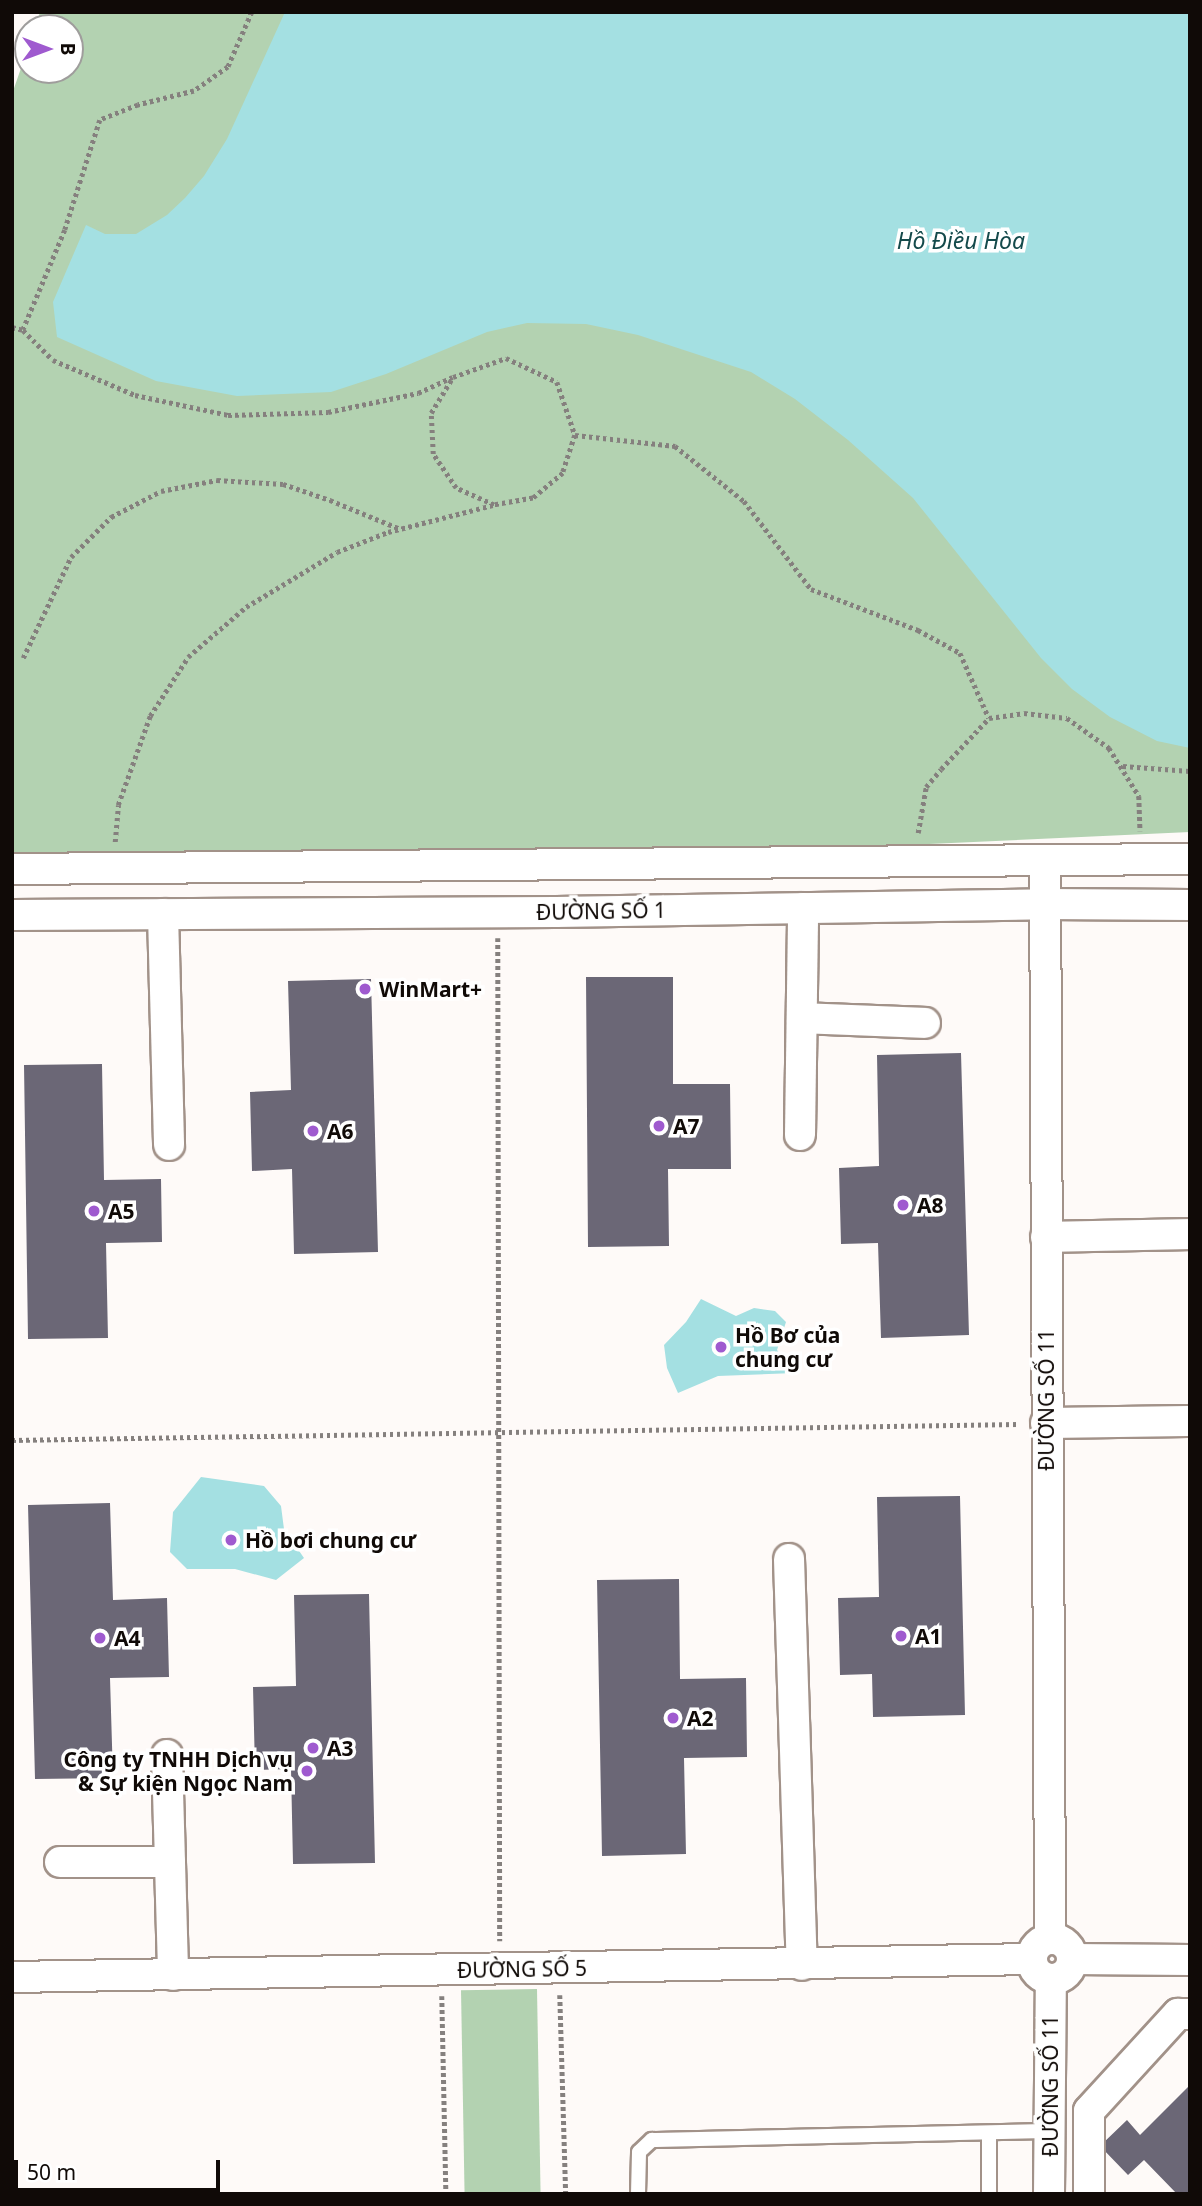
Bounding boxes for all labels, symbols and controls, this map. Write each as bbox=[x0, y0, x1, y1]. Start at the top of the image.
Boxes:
north arrow bbox=[14, 14, 84, 84]
text: B bbox=[55, 43, 81, 55]
water label: Hồ Điều Hòa bbox=[897, 226, 1025, 254]
street label: ĐƯỜNG SỐ 1 bbox=[536, 897, 666, 925]
place label: WinMart+ bbox=[379, 976, 482, 1002]
marker: WinMart+ bbox=[357, 981, 373, 997]
place label: A7 bbox=[673, 1113, 700, 1139]
place label: A6 bbox=[327, 1118, 354, 1144]
marker: A7 bbox=[651, 1118, 667, 1134]
marker: A6 bbox=[305, 1123, 321, 1139]
place label: A8 bbox=[917, 1192, 944, 1218]
marker: A8 bbox=[895, 1197, 911, 1213]
place label: A5 bbox=[108, 1198, 135, 1224]
marker: A5 bbox=[86, 1203, 102, 1219]
place label: Hồ Bơ của chung cư bbox=[735, 1322, 840, 1372]
street label: ĐƯỜNG SỐ 11 bbox=[1033, 1329, 1059, 1471]
marker: Hồ Bơ của chung cư bbox=[713, 1339, 729, 1355]
place label: Hồ bơi chung cư bbox=[245, 1527, 416, 1553]
marker: Hồ bơi chung cư bbox=[223, 1532, 239, 1548]
place label: A1 bbox=[915, 1623, 942, 1649]
place label: A4 bbox=[114, 1625, 141, 1651]
marker: A1 bbox=[893, 1628, 909, 1644]
marker: A4 bbox=[92, 1630, 108, 1646]
place label: A2 bbox=[687, 1705, 714, 1731]
marker: A2 bbox=[665, 1710, 681, 1726]
place label: A3 bbox=[327, 1735, 354, 1761]
marker: A3 bbox=[305, 1740, 321, 1756]
place label: Công ty TNHH Dịch vụ & Sự kiện Ngọc Nam bbox=[63, 1746, 293, 1796]
marker: Công ty TNHH Dịch vụ & Sự kiện Ngọc Nam bbox=[299, 1763, 315, 1779]
street label: ĐƯỜNG SỐ 5 bbox=[457, 1955, 587, 1983]
street label: ĐƯỜNG SỐ 11 bbox=[1037, 2015, 1063, 2157]
scale bar bbox=[18, 2146, 224, 2190]
text: 50 m bbox=[27, 2158, 76, 2186]

